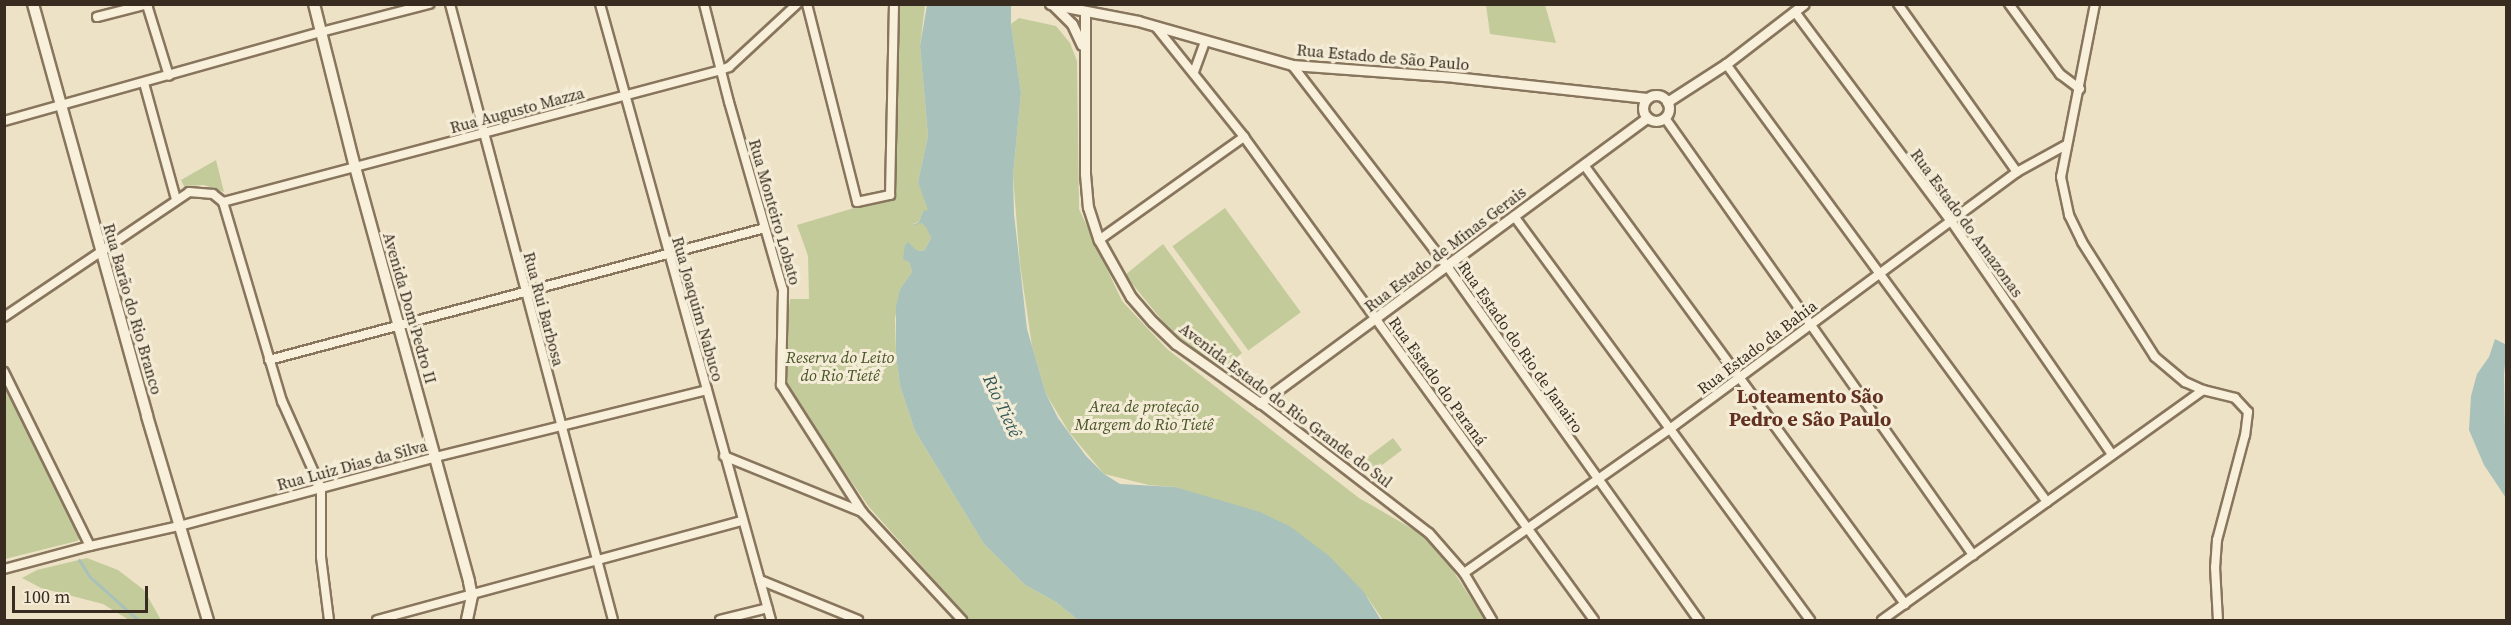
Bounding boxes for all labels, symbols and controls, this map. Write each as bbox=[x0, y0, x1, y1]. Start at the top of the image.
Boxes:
street label: Rua Estado de São Paulo bbox=[1296, 40, 1470, 74]
street label: Rua Augusto Mazza bbox=[448, 83, 586, 137]
street label: Rua Monteiro Lobato bbox=[745, 137, 805, 287]
street label: Rua Estado do Amazonas bbox=[1907, 145, 2027, 301]
street label: Rua Estado de Minas Gerais bbox=[1360, 182, 1530, 316]
street label: Rua Barão do Rio Branco bbox=[99, 221, 167, 397]
street label: Avenida Dom Pedro II bbox=[379, 230, 441, 386]
street label: Rua Joaquim Nabuco bbox=[668, 234, 728, 384]
street label: Rua Rui Barbosa bbox=[520, 250, 568, 368]
street label: Rua Estado do Rio de Janairo bbox=[1454, 258, 1588, 436]
street label: Rua Estado da Bahia bbox=[1694, 296, 1820, 398]
street label: Rua Estado do Paraná bbox=[1385, 313, 1491, 449]
street label: Avenida Estado do Rio Grande do Sul bbox=[1176, 319, 1396, 491]
park label: Reserva do Leito do Rio Tietê bbox=[786, 347, 894, 385]
water label: Rio Tietê bbox=[978, 371, 1026, 441]
district label: Loteamento São Pedro e São Paulo bbox=[1729, 384, 1891, 431]
park label: Area de proteção Margem do Rio Tietê bbox=[1075, 396, 1213, 434]
street label: Rua Luiz Dias da Silva bbox=[275, 436, 429, 494]
scale bar bbox=[15, 574, 152, 612]
text: 100 m bbox=[23, 584, 70, 609]

